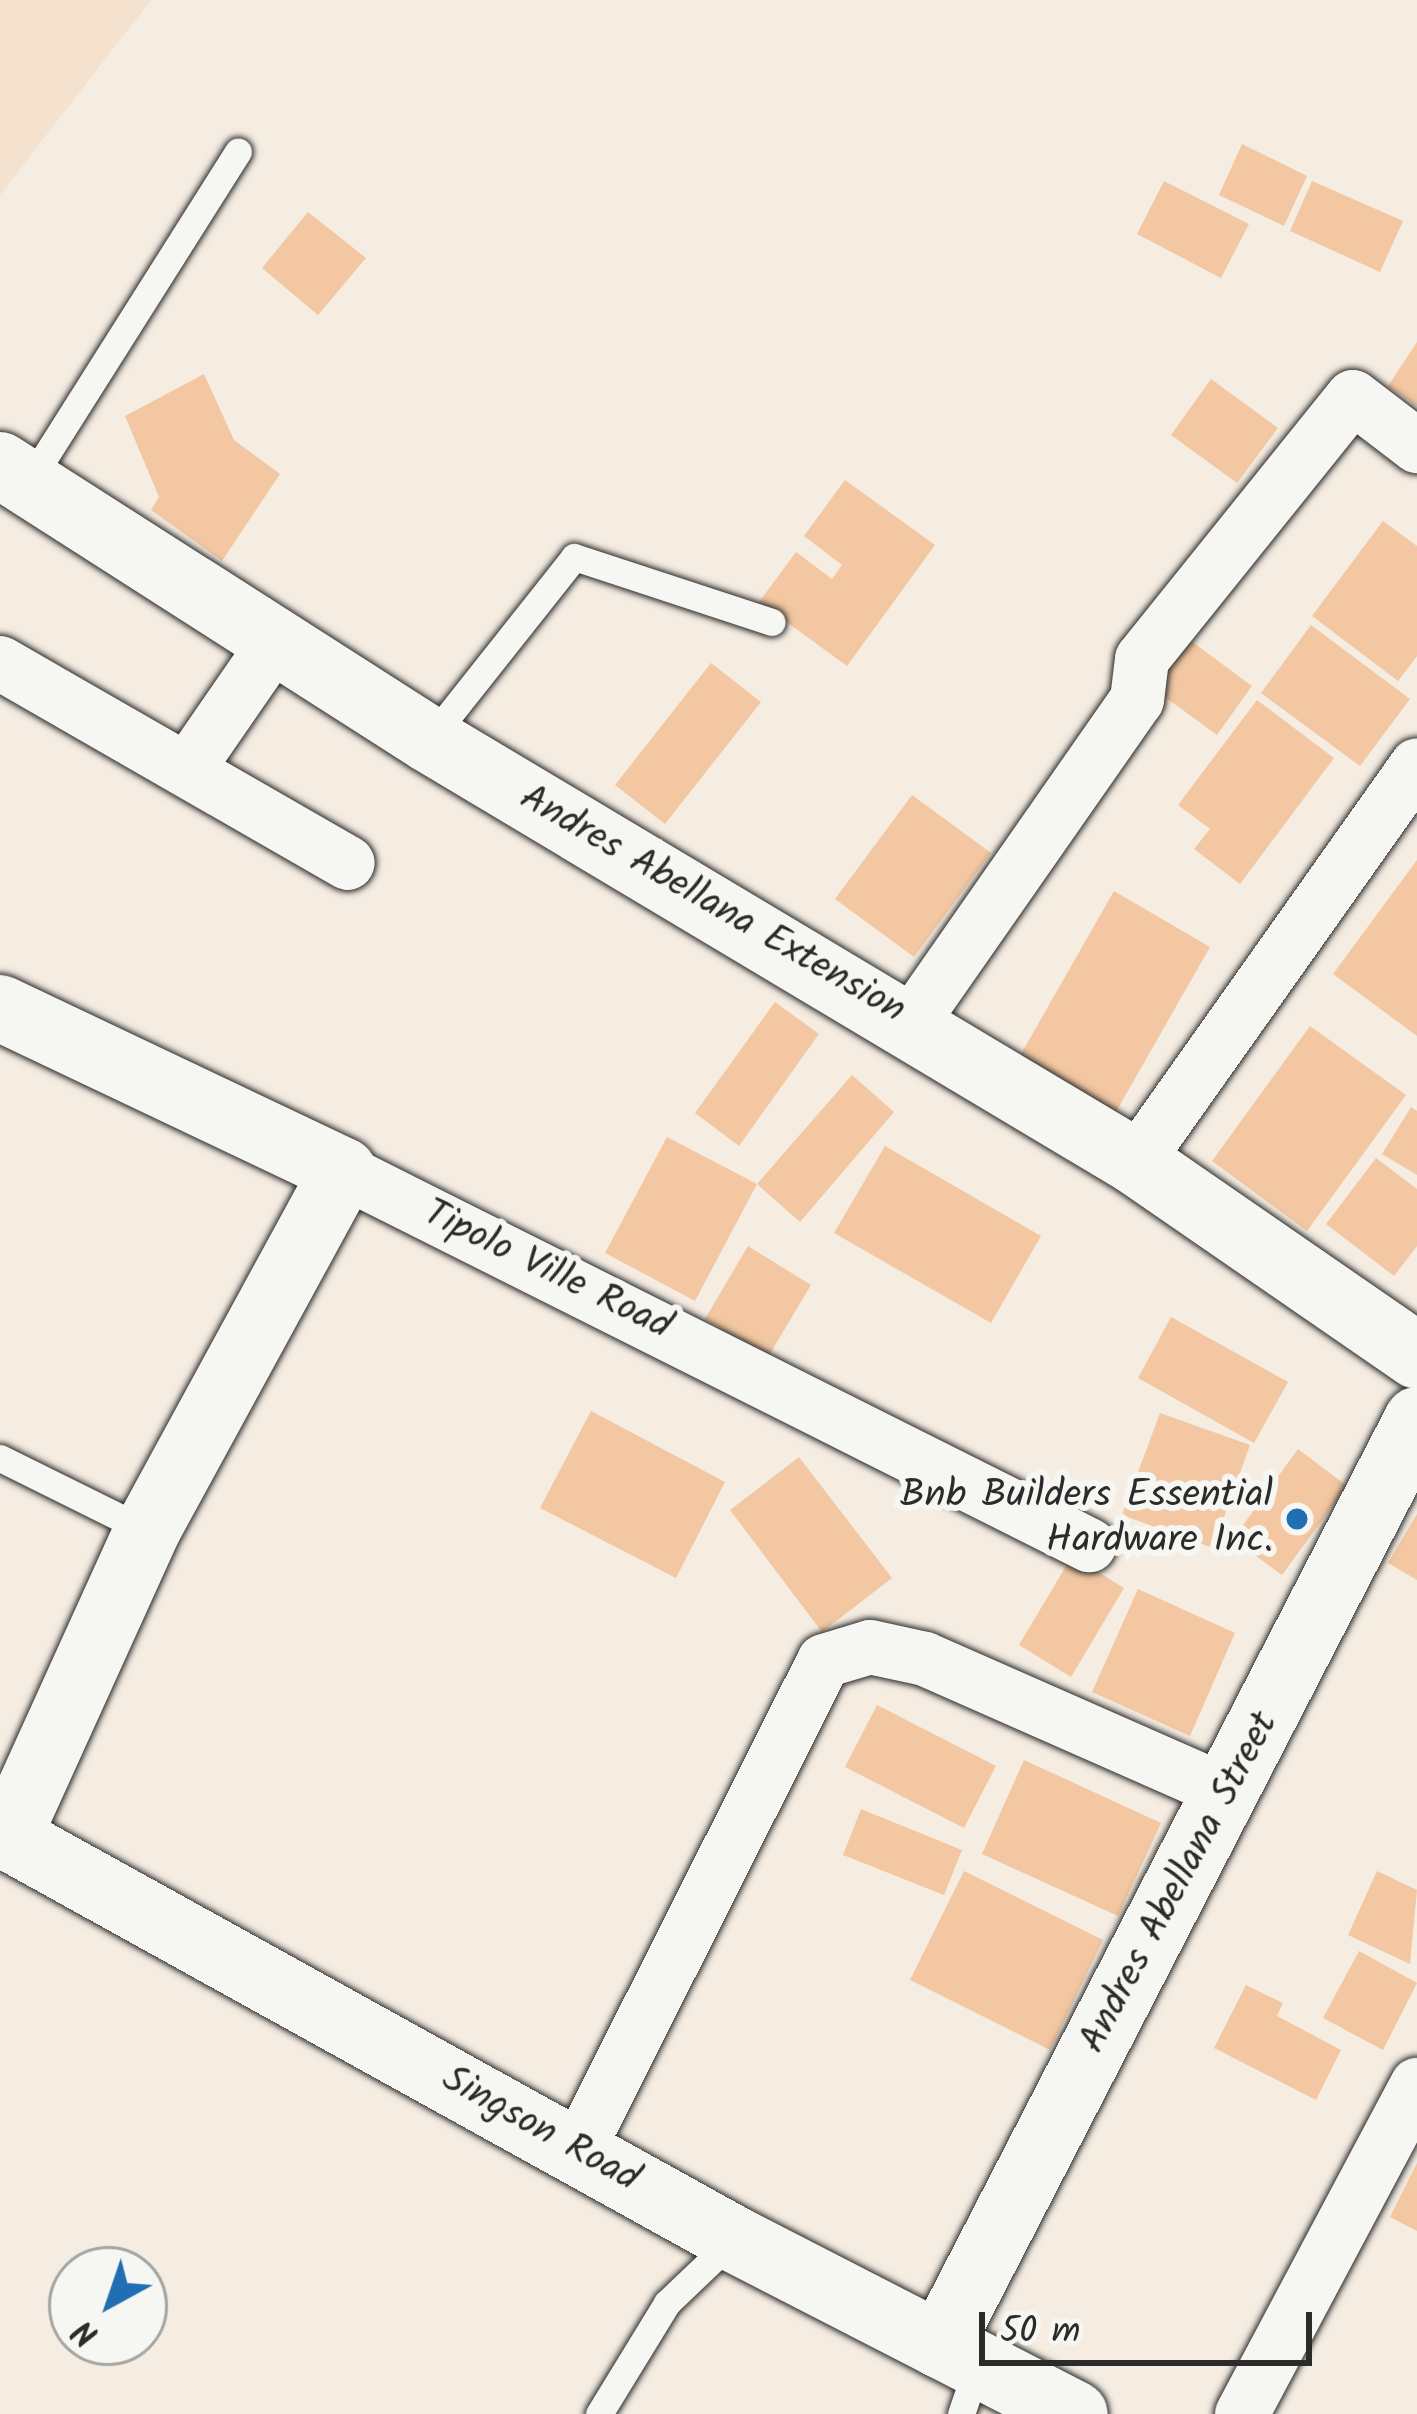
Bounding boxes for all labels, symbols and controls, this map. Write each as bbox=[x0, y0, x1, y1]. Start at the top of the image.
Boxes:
street label: Andres Abellana Extension bbox=[511, 775, 913, 1035]
street label: Tipolo Ville Road bbox=[415, 1191, 679, 1351]
place label: Bnb Builders Essential Hardware Inc. bbox=[900, 1474, 1273, 1565]
marker: Bnb Builders Essential Hardware Inc. bbox=[1284, 1506, 1310, 1532]
street label: Andres Abellana Street bbox=[1070, 1705, 1290, 2061]
street label: Singson Road bbox=[433, 2057, 647, 2203]
north arrow bbox=[48, 2246, 168, 2366]
scale bar bbox=[985, 2288, 1318, 2362]
text: 50 m bbox=[1000, 2304, 1080, 2361]
text: N bbox=[61, 2305, 111, 2359]

